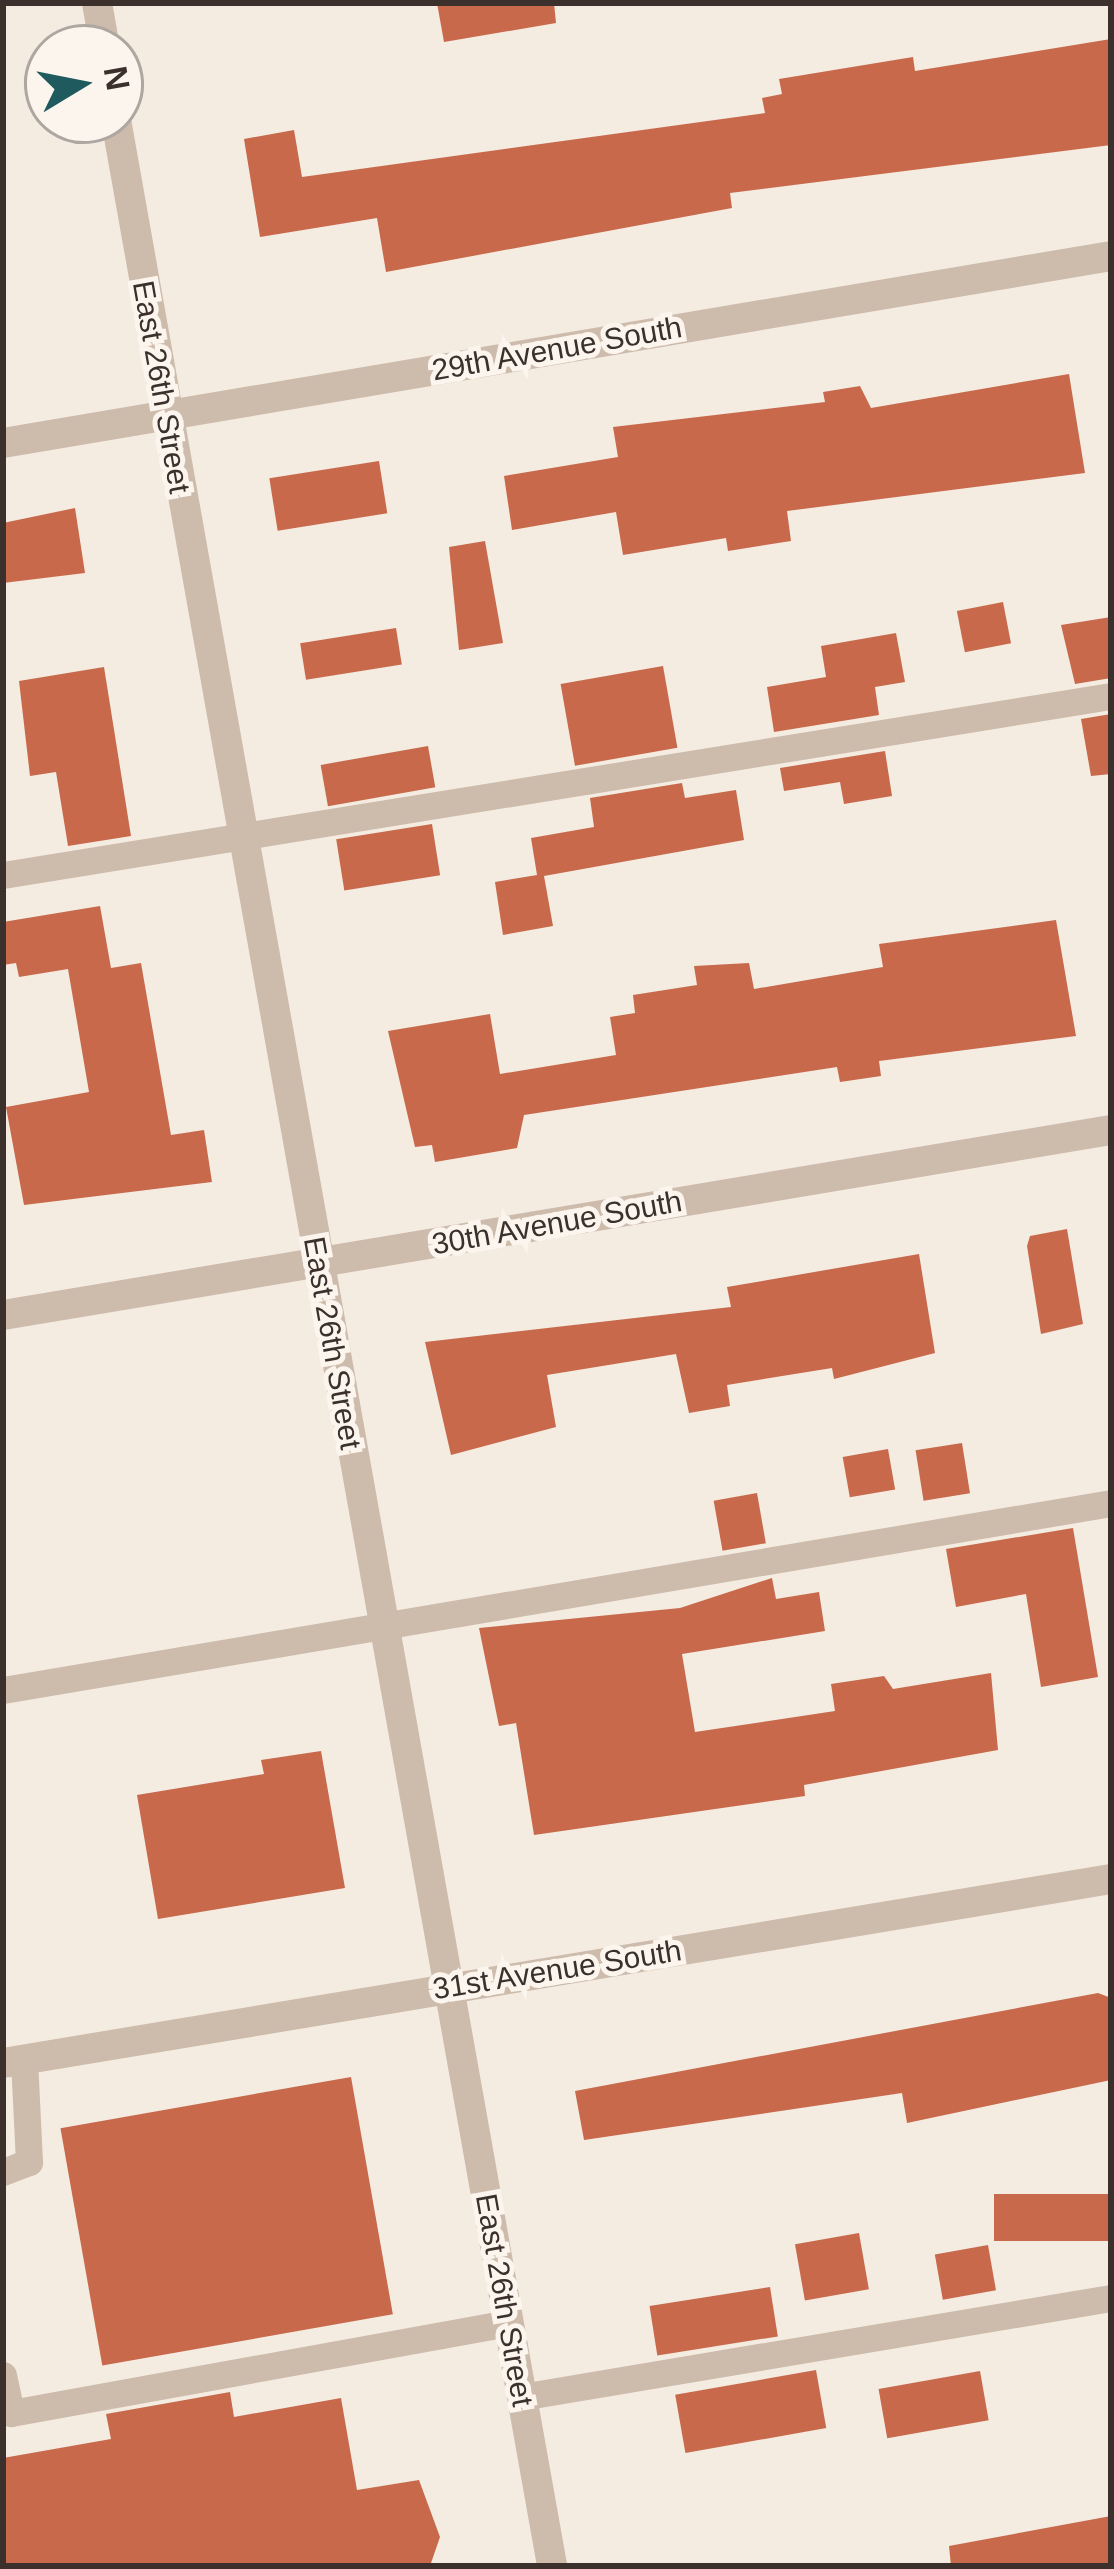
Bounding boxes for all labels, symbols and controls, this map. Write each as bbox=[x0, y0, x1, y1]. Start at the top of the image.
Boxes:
north arrow bbox=[24, 24, 144, 144]
text: N bbox=[97, 63, 137, 93]
street label: East 26th Street bbox=[125, 278, 197, 496]
street label: 29th Avenue South bbox=[428, 309, 686, 389]
street label: 30th Avenue South bbox=[428, 1183, 686, 1263]
street label: East 26th Street bbox=[296, 1234, 368, 1452]
street label: 31st Avenue South bbox=[429, 1932, 685, 2008]
street label: East 26th Street bbox=[468, 2191, 540, 2409]

